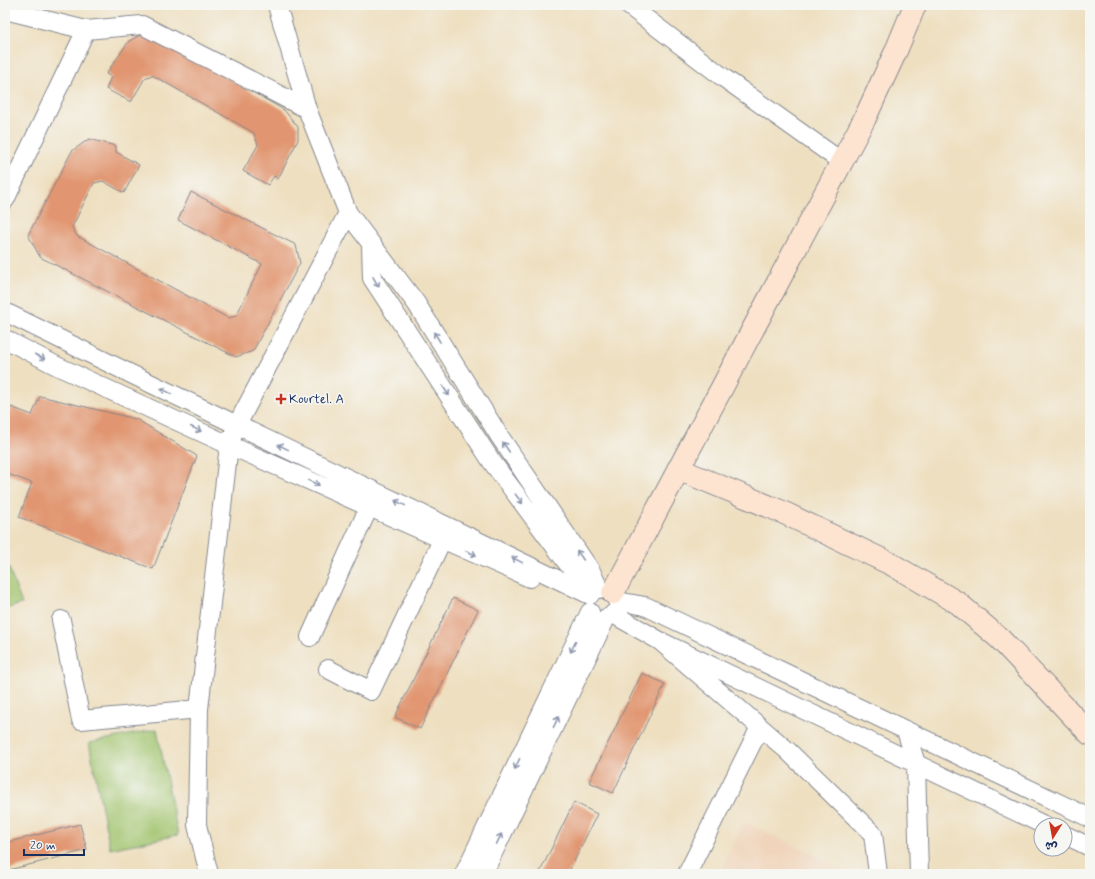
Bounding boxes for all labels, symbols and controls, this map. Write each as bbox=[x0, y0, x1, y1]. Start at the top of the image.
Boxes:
one-way arrow bbox=[372, 276, 380, 288]
one-way arrow bbox=[433, 332, 441, 343]
one-way arrow bbox=[33, 353, 45, 361]
one-way arrow bbox=[442, 385, 450, 396]
one-way arrow bbox=[160, 387, 172, 394]
place label: Kourtel. A bbox=[289, 391, 344, 408]
marker: Kourtel. A bbox=[276, 394, 286, 404]
one-way arrow bbox=[189, 426, 201, 433]
one-way arrow bbox=[502, 442, 510, 453]
one-way arrow bbox=[277, 443, 289, 450]
one-way arrow bbox=[307, 480, 319, 487]
one-way arrow bbox=[515, 493, 523, 504]
one-way arrow bbox=[394, 499, 406, 506]
one-way arrow bbox=[576, 549, 584, 560]
one-way arrow bbox=[465, 550, 477, 557]
one-way arrow bbox=[511, 556, 523, 563]
one-way arrow bbox=[569, 641, 576, 653]
one-way arrow bbox=[553, 716, 560, 728]
one-way arrow bbox=[513, 758, 520, 770]
north arrow bbox=[1033, 817, 1073, 857]
scale bar bbox=[24, 831, 84, 857]
one-way arrow bbox=[496, 833, 504, 845]
text: 20 m bbox=[30, 838, 56, 854]
text: ش bbox=[1044, 838, 1059, 854]

